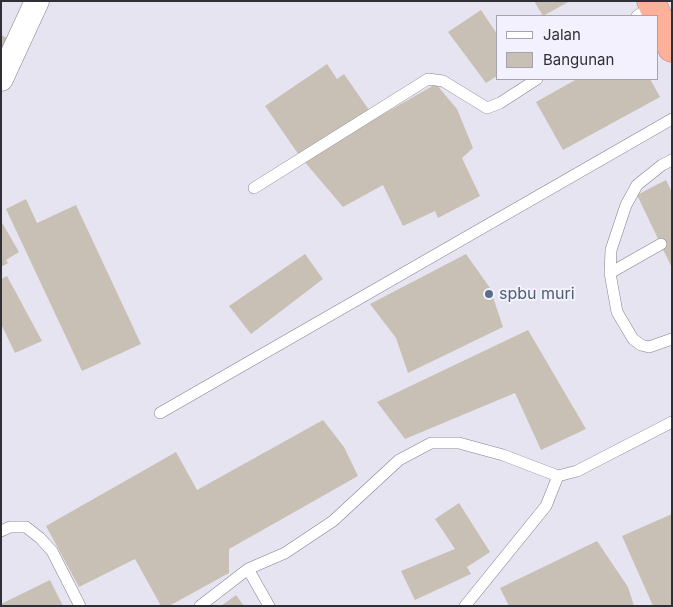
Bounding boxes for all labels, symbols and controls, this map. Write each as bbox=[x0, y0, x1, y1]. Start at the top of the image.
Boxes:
legend bbox=[496, 15, 658, 80]
text: Jalan bbox=[543, 25, 581, 44]
text: Bangunan bbox=[543, 50, 614, 69]
place label: spbu muri bbox=[499, 284, 575, 304]
marker: spbu muri bbox=[483, 288, 495, 300]

